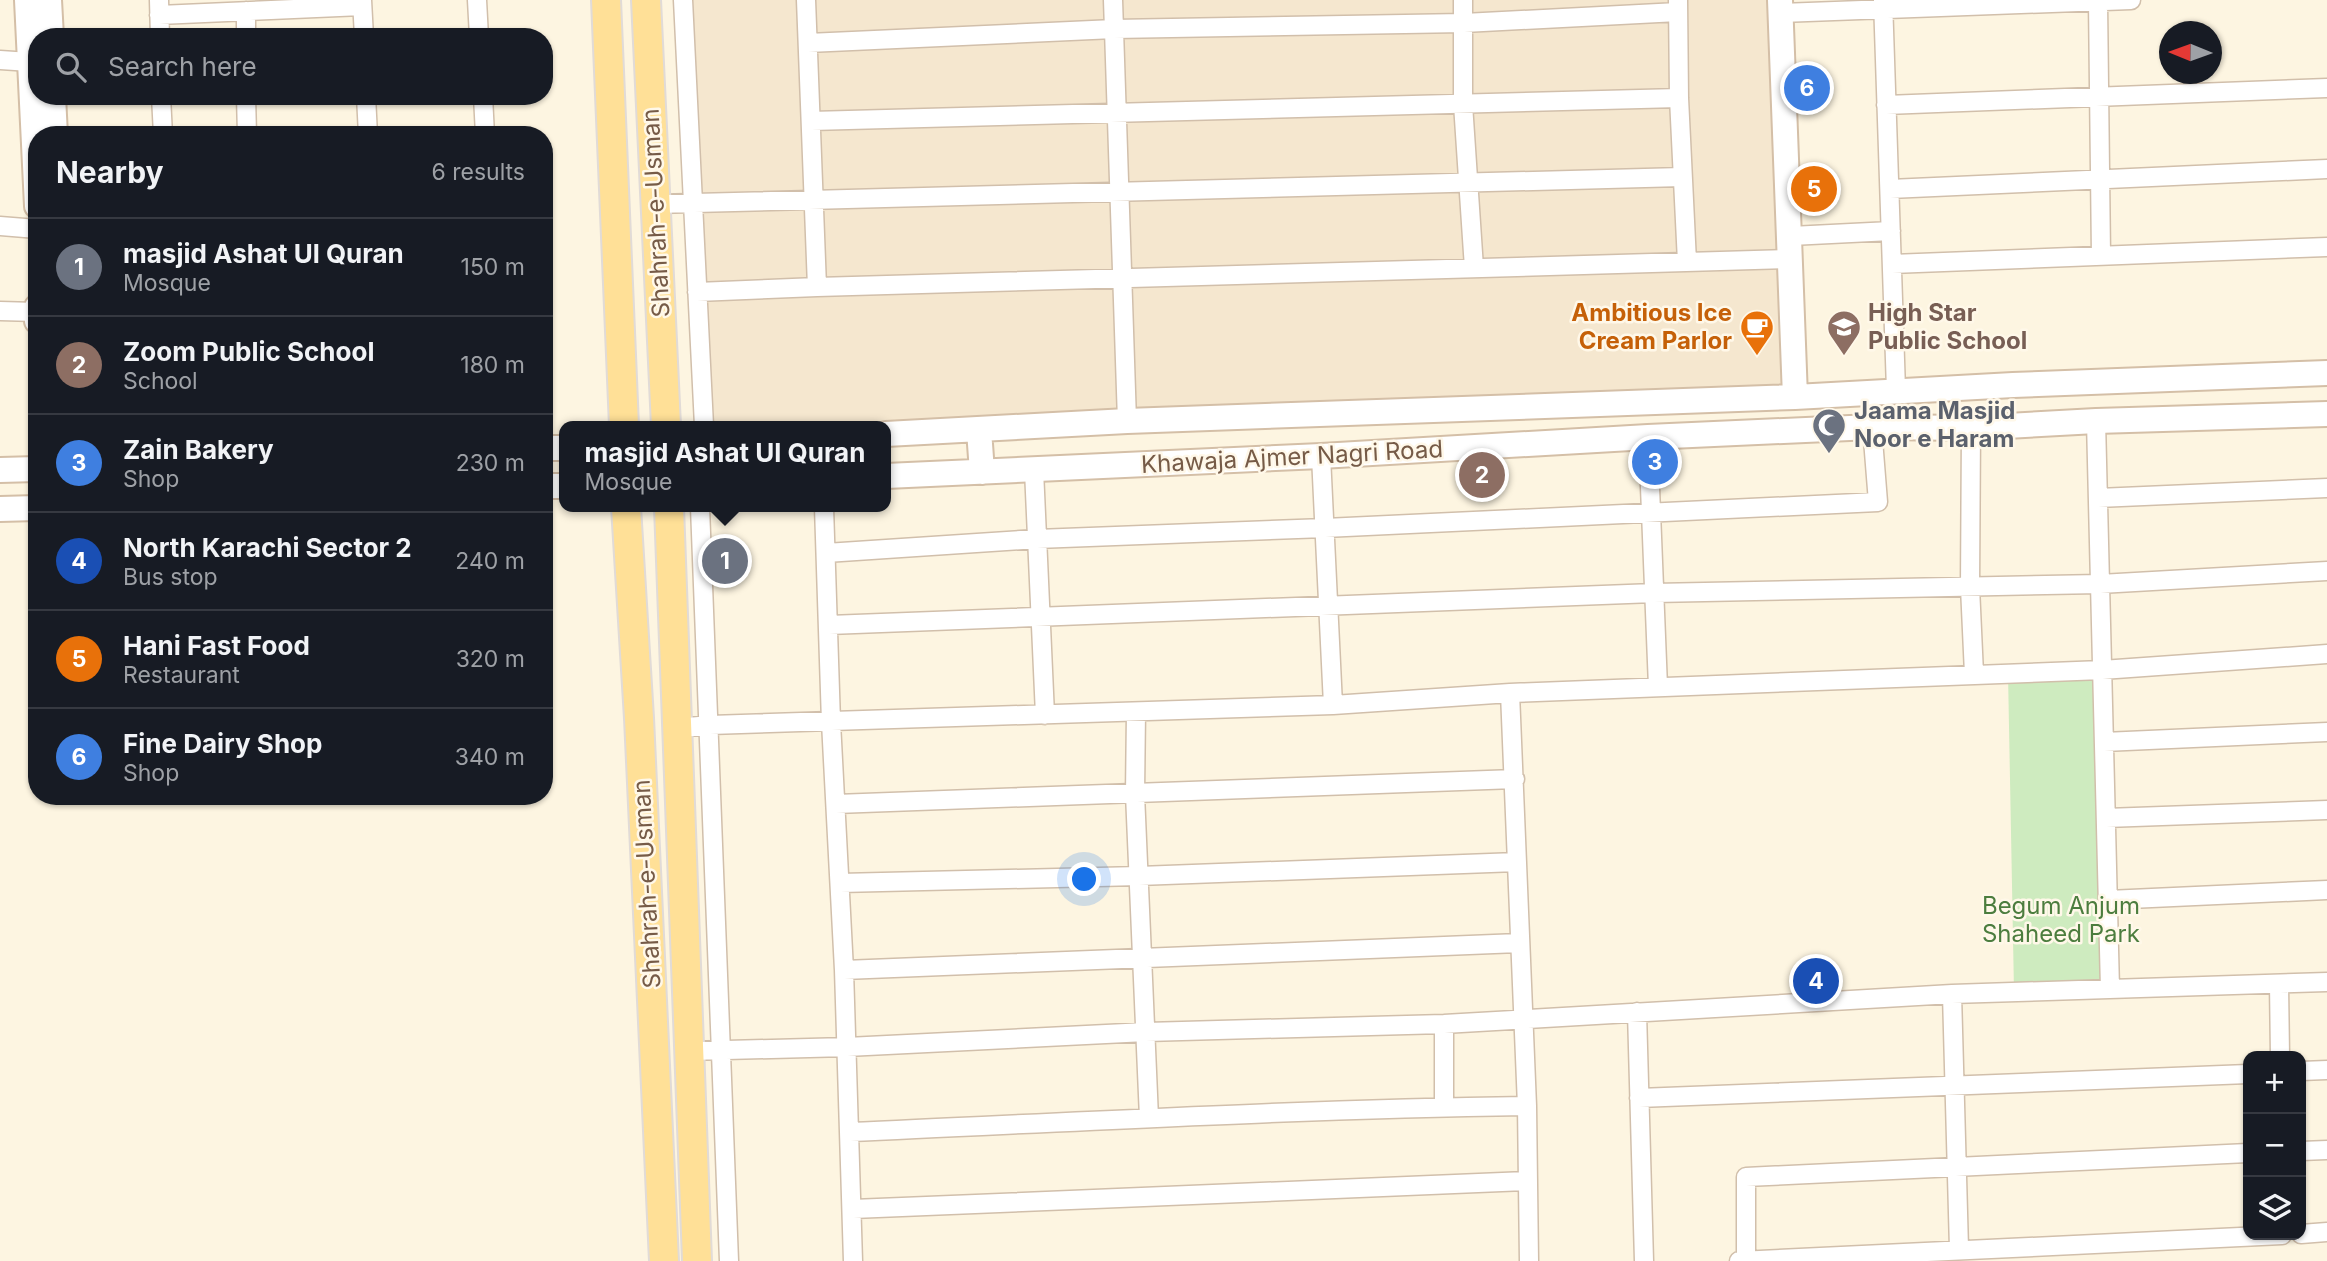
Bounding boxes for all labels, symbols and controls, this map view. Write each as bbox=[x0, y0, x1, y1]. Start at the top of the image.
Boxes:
north arrow bbox=[2159, 21, 2222, 84]
search box bbox=[28, 28, 553, 105]
icon: search bbox=[52, 48, 90, 86]
text: Search here bbox=[108, 51, 257, 82]
pin: 6 bbox=[1784, 62, 1830, 114]
street label: Shahrah-e-Usman bbox=[636, 108, 675, 318]
text: Nearby bbox=[56, 154, 164, 190]
text: 6 results bbox=[431, 158, 525, 186]
pin: 5 bbox=[1791, 163, 1837, 215]
text: masjid Ashat Ul Quran bbox=[123, 238, 404, 269]
text: 1 bbox=[74, 253, 84, 281]
text: 150 m bbox=[461, 253, 525, 281]
text: Mosque bbox=[123, 269, 211, 297]
place label: Ambitious Ice Cream Parlor bbox=[1571, 298, 1732, 355]
place label: High Star Public School bbox=[1868, 298, 2027, 355]
cafe icon: Ambitious Ice Cream Parlor bbox=[1738, 308, 1776, 357]
school or university icon: High Star Public School bbox=[1825, 308, 1863, 357]
text: Zoom Public School bbox=[123, 336, 374, 367]
text: 2 bbox=[72, 351, 86, 379]
text: 180 m bbox=[460, 351, 525, 379]
text: School bbox=[123, 367, 198, 395]
place label: Jaama Masjid Noor e Haram bbox=[1854, 396, 2015, 453]
mosque icon: Jaama Masjid Noor e Haram bbox=[1810, 406, 1848, 455]
popup bbox=[559, 421, 891, 512]
text: Zain Bakery bbox=[123, 434, 274, 465]
street label: Khawaja Ajmer Nagri Road bbox=[1140, 434, 1444, 479]
pin: 3 bbox=[1632, 436, 1678, 488]
text: masjid Ashat Ul Quran bbox=[585, 437, 865, 468]
text: 3 bbox=[72, 449, 86, 477]
text: 230 m bbox=[456, 449, 525, 477]
pin: 2 bbox=[1459, 449, 1505, 501]
text: Shop bbox=[123, 465, 179, 493]
text: Mosque bbox=[585, 468, 672, 496]
text: North Karachi Sector 2 bbox=[123, 532, 412, 563]
pin: 1 bbox=[702, 535, 748, 587]
text: 4 bbox=[71, 547, 87, 575]
text: 240 m bbox=[455, 547, 525, 575]
text: Bus stop bbox=[123, 563, 218, 591]
text: Hani Fast Food bbox=[123, 630, 310, 661]
text: 5 bbox=[72, 645, 86, 673]
text: 320 m bbox=[456, 645, 525, 673]
text: Restaurant bbox=[123, 661, 240, 689]
text: Fine Dairy Shop bbox=[123, 728, 322, 759]
text: 6 bbox=[72, 743, 86, 771]
text: 340 m bbox=[455, 743, 525, 771]
text: Shop bbox=[123, 759, 179, 787]
street label: Shahrah-e-Usman bbox=[627, 779, 666, 989]
your location bbox=[1067, 862, 1101, 896]
park label: Begum Anjum Shaheed Park bbox=[1982, 891, 2140, 948]
pin: 4 bbox=[1793, 955, 1839, 1007]
map controls bbox=[2243, 1051, 2306, 1240]
button: + bbox=[2243, 1051, 2306, 1114]
button: − bbox=[2243, 1114, 2306, 1177]
button: layers bbox=[2243, 1177, 2306, 1240]

